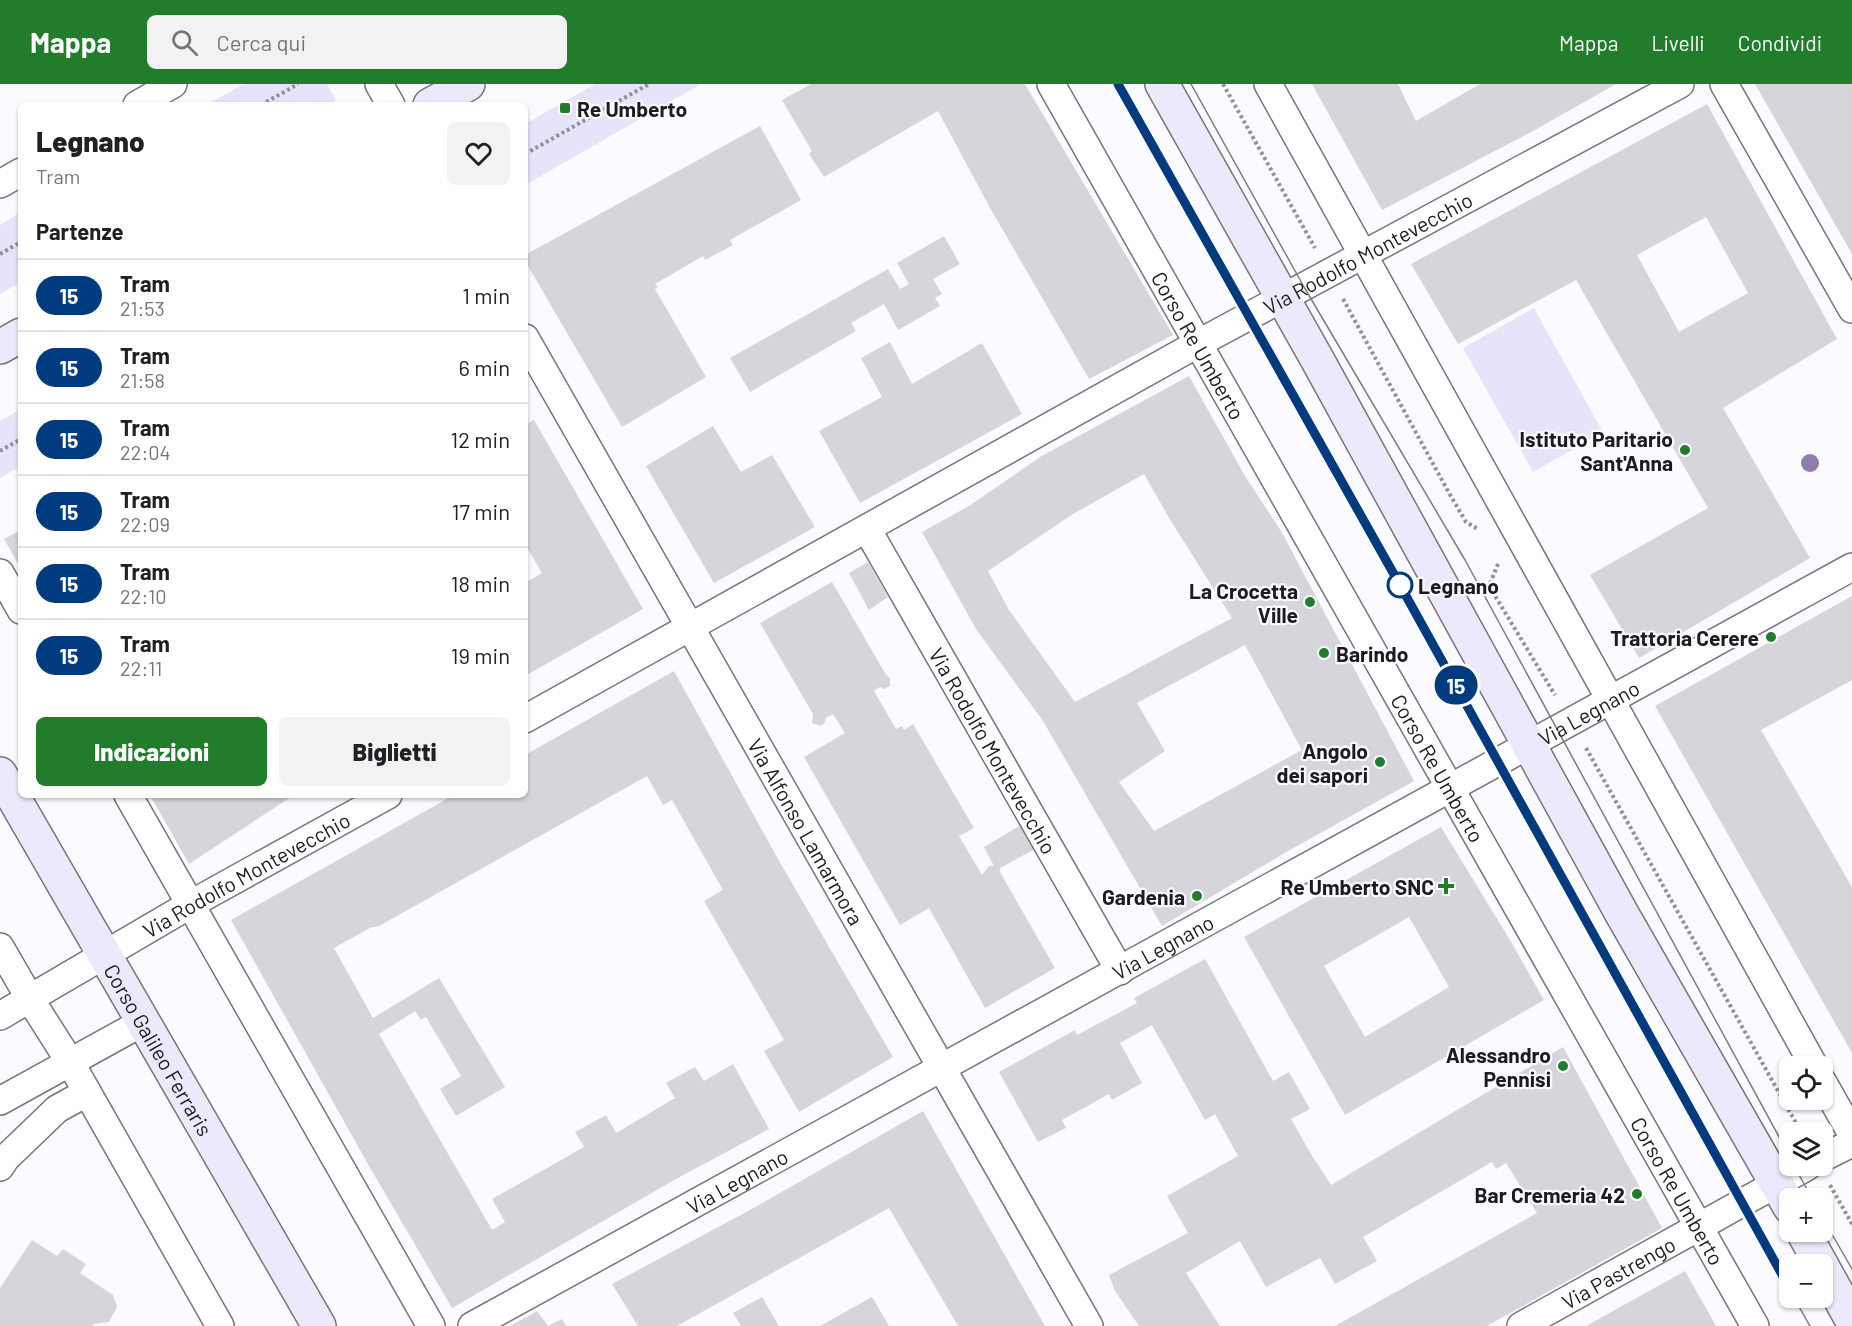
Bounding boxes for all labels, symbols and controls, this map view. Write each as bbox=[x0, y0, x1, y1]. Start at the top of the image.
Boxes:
search box bbox=[147, 15, 567, 69]
text: Mappa bbox=[30, 25, 111, 59]
icon: search bbox=[168, 26, 201, 59]
text: Cerca qui bbox=[216, 29, 306, 55]
text: Mappa bbox=[1559, 30, 1619, 55]
text: Livelli bbox=[1652, 30, 1705, 55]
text: Condividi bbox=[1738, 30, 1822, 55]
place label: Re Umberto bbox=[577, 96, 687, 121]
marker: Re Umberto bbox=[558, 101, 572, 115]
button: heart bbox=[447, 122, 510, 185]
text: Legnano bbox=[36, 124, 145, 158]
text: Tram bbox=[36, 164, 80, 188]
street label: Via Rodolfo Montevecchio bbox=[1259, 186, 1476, 319]
text: Partenze bbox=[36, 218, 124, 244]
street label: Corso Re Umberto bbox=[1147, 267, 1251, 423]
text: Tram bbox=[120, 270, 170, 296]
text: 1 min bbox=[462, 282, 510, 308]
text: 15 bbox=[60, 283, 78, 308]
text: 21:53 bbox=[120, 296, 165, 320]
text: Tram bbox=[120, 342, 170, 368]
text: 6 min bbox=[459, 354, 510, 380]
text: 15 bbox=[60, 355, 78, 380]
text: 21:58 bbox=[120, 368, 165, 392]
text: Tram bbox=[120, 414, 170, 440]
text: 12 min bbox=[450, 426, 510, 452]
place label: Istituto Paritario Sant'Anna bbox=[1519, 426, 1673, 475]
text: 15 bbox=[60, 427, 78, 452]
text: 22:04 bbox=[120, 440, 171, 464]
marker: Istituto Paritario Sant'Anna bbox=[1678, 443, 1692, 457]
text: Tram bbox=[120, 486, 170, 512]
text: 17 min bbox=[452, 498, 510, 524]
text: 15 bbox=[60, 499, 78, 524]
text: 22:09 bbox=[120, 512, 170, 536]
text: Tram bbox=[120, 558, 170, 584]
text: 18 min bbox=[451, 570, 510, 596]
text: 15 bbox=[60, 571, 78, 596]
marker: Legnano bbox=[1387, 572, 1413, 598]
place label: Legnano bbox=[1418, 573, 1499, 598]
place label: La Crocetta Ville bbox=[1189, 578, 1298, 627]
text: 22:10 bbox=[120, 584, 167, 608]
marker: La Crocetta Ville bbox=[1303, 595, 1317, 609]
place label: Trattoria Cerere bbox=[1610, 625, 1759, 650]
text: Tram bbox=[120, 630, 170, 656]
marker: Trattoria Cerere bbox=[1764, 630, 1778, 644]
place label: Barindo bbox=[1336, 641, 1408, 666]
text: 19 min bbox=[451, 642, 510, 668]
text: 15 bbox=[60, 643, 78, 668]
street label: Via Rodolfo Montevecchio bbox=[925, 643, 1063, 858]
marker: Barindo bbox=[1317, 646, 1331, 660]
text: 22:11 bbox=[120, 656, 162, 680]
line badge: 15 bbox=[1429, 666, 1483, 704]
text: 15 bbox=[1447, 673, 1465, 698]
street label: Via Legnano bbox=[1533, 674, 1643, 750]
street label: Corso Re Umberto bbox=[1387, 689, 1490, 846]
button: Indicazioni bbox=[36, 717, 267, 786]
button: Biglietti bbox=[279, 717, 510, 786]
street label: Via Alfonso Lamarmora bbox=[743, 734, 870, 929]
place label: Angolo dei sapori bbox=[1277, 738, 1368, 787]
marker: Angolo dei sapori bbox=[1373, 755, 1387, 769]
street label: Via Rodolfo Montevecchio bbox=[138, 806, 354, 942]
place label: Re Umberto SNC bbox=[1280, 874, 1434, 899]
marker: Re Umberto SNC bbox=[1439, 879, 1453, 893]
place label: Gardenia bbox=[1102, 884, 1185, 909]
marker: Gardenia bbox=[1190, 889, 1204, 903]
street label: Via Legnano bbox=[1107, 908, 1217, 984]
street label: Corso Galileo Ferraris bbox=[100, 959, 219, 1140]
place label: Alessandro Pennisi bbox=[1446, 1042, 1551, 1091]
map controls bbox=[1779, 1056, 1833, 1308]
button: locate bbox=[1779, 1056, 1833, 1110]
marker: Alessandro Pennisi bbox=[1556, 1059, 1570, 1073]
street label: Corso Re Umberto bbox=[1626, 1112, 1730, 1269]
button: layers bbox=[1779, 1122, 1833, 1176]
street label: Via Legnano bbox=[682, 1143, 792, 1218]
place label: Bar Cremeria 42 bbox=[1475, 1182, 1625, 1207]
marker: Bar Cremeria 42 bbox=[1630, 1187, 1644, 1201]
button: + bbox=[1779, 1188, 1833, 1242]
street label: Via Pastrengo bbox=[1557, 1230, 1679, 1314]
button: − bbox=[1779, 1254, 1833, 1308]

